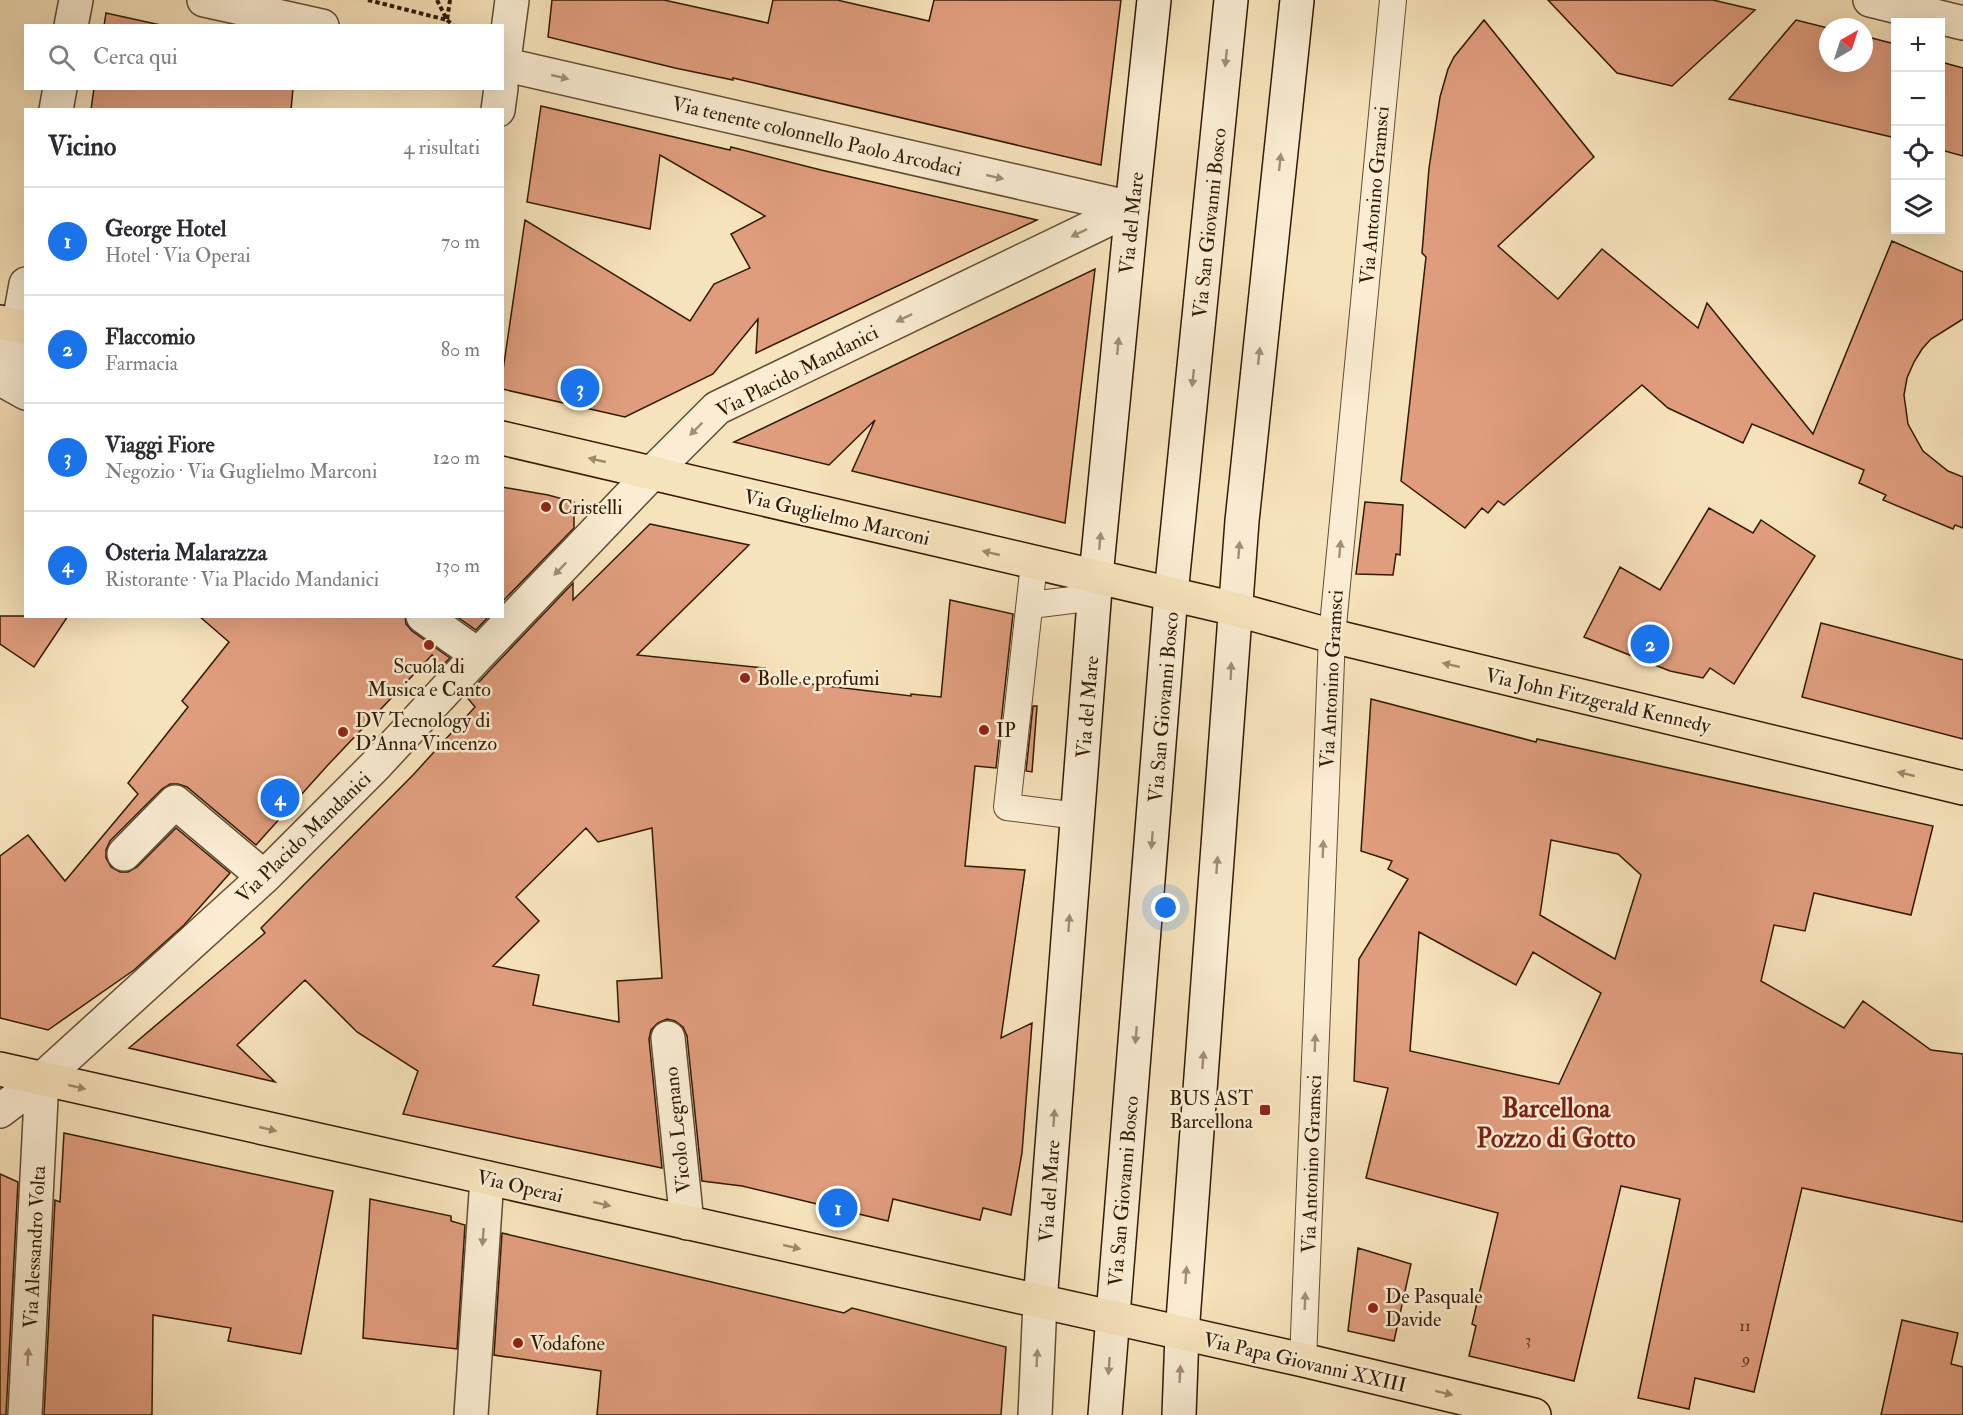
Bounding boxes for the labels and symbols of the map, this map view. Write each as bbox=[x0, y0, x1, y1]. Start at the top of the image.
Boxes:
north arrow bbox=[1819, 18, 1873, 72]
one-way arrow bbox=[1221, 49, 1230, 68]
one-way arrow bbox=[550, 73, 569, 83]
street label: Via tenente colonnello Paolo Arcodaci bbox=[669, 91, 964, 182]
street label: Via Antonino Gramsci bbox=[1354, 105, 1395, 285]
street label: Via San Giovanni Bosco bbox=[1187, 127, 1232, 319]
one-way arrow bbox=[1275, 153, 1284, 172]
street label: Via del Mare bbox=[1114, 171, 1149, 275]
one-way arrow bbox=[986, 172, 1005, 182]
one-way arrow bbox=[1071, 228, 1088, 238]
one-way arrow bbox=[895, 313, 912, 322]
street label: Via Placido Mandanici bbox=[712, 320, 882, 423]
one-way arrow bbox=[1113, 337, 1123, 356]
one-way arrow bbox=[1254, 347, 1264, 366]
pin: 3 bbox=[560, 366, 600, 410]
one-way arrow bbox=[1188, 368, 1198, 387]
one-way arrow bbox=[688, 422, 703, 436]
one-way arrow bbox=[588, 455, 606, 465]
street label: Via Guglielmo Marconi bbox=[741, 484, 932, 551]
place label: Cristelli bbox=[558, 495, 623, 520]
marker: Cristelli bbox=[539, 500, 553, 514]
one-way arrow bbox=[1095, 531, 1105, 550]
one-way arrow bbox=[1335, 540, 1345, 559]
one-way arrow bbox=[1235, 541, 1244, 560]
one-way arrow bbox=[982, 548, 1001, 557]
one-way arrow bbox=[554, 561, 567, 576]
street label: Via Antonino Gramsci bbox=[1314, 589, 1349, 769]
street label: Via San Giovanni Bosco bbox=[1143, 611, 1184, 803]
pin: 2 bbox=[1630, 622, 1670, 666]
marker: Scuola di Musica e Canto bbox=[422, 638, 436, 652]
place label: Scuola di Musica e Canto bbox=[367, 654, 491, 702]
street label: Via del Mare bbox=[1071, 655, 1104, 759]
one-way arrow bbox=[1442, 660, 1460, 670]
one-way arrow bbox=[1227, 661, 1236, 680]
street label: Via John Fitzgerald Kennedy bbox=[1483, 662, 1714, 739]
place label: Bolle e profumi bbox=[757, 666, 880, 692]
marker: Bolle e profumi bbox=[738, 671, 752, 685]
place label: DV Tecnology di D'Anna Vincenzo bbox=[355, 708, 497, 756]
place label: IP bbox=[996, 718, 1016, 743]
marker: IP bbox=[977, 723, 991, 737]
marker: DV Tecnology di D'Anna Vincenzo bbox=[336, 725, 350, 739]
street label: Via Placido Mandanici bbox=[230, 766, 376, 908]
one-way arrow bbox=[1897, 769, 1915, 779]
pin: 4 bbox=[260, 776, 300, 820]
one-way arrow bbox=[1147, 831, 1157, 850]
one-way arrow bbox=[1318, 839, 1327, 858]
one-way arrow bbox=[1213, 856, 1222, 875]
your location bbox=[1151, 893, 1180, 922]
one-way arrow bbox=[1065, 914, 1074, 933]
one-way arrow bbox=[1131, 1025, 1141, 1044]
one-way arrow bbox=[1311, 1034, 1320, 1053]
one-way arrow bbox=[1198, 1050, 1208, 1069]
street label: Vicolo Legnano bbox=[658, 1066, 697, 1194]
street label: Via Antonino Gramsci bbox=[1296, 1074, 1327, 1254]
one-way arrow bbox=[68, 1083, 87, 1092]
place label: BUS AST Barcellona bbox=[1169, 1086, 1254, 1134]
district label: Barcellona Pozzo di Gotto bbox=[1477, 1093, 1636, 1155]
street label: Via San Giovanni Bosco bbox=[1103, 1095, 1144, 1287]
marker: BUS AST Barcellona bbox=[1258, 1103, 1272, 1117]
one-way arrow bbox=[1050, 1108, 1059, 1127]
one-way arrow bbox=[259, 1125, 277, 1135]
street label: Via del Mare bbox=[1033, 1139, 1066, 1243]
street label: Via Alessandro Volta bbox=[18, 1164, 51, 1329]
street label: Via Operai bbox=[474, 1164, 565, 1209]
pin: 1 bbox=[818, 1186, 858, 1230]
one-way arrow bbox=[592, 1200, 611, 1209]
one-way arrow bbox=[478, 1227, 488, 1246]
one-way arrow bbox=[783, 1242, 801, 1252]
one-way arrow bbox=[1182, 1266, 1191, 1285]
place label: De Pasquale Davide bbox=[1385, 1284, 1483, 1332]
one-way arrow bbox=[1301, 1292, 1310, 1311]
marker: De Pasquale Davide bbox=[1366, 1301, 1380, 1315]
house number: 11 bbox=[1739, 1316, 1751, 1336]
street label: Via Papa Giovanni XXIII bbox=[1201, 1327, 1409, 1399]
house number: 3 bbox=[1525, 1330, 1531, 1350]
place label: Vodafone bbox=[530, 1331, 605, 1356]
marker: Vodafone bbox=[511, 1336, 525, 1350]
one-way arrow bbox=[24, 1347, 33, 1366]
one-way arrow bbox=[1033, 1349, 1042, 1368]
house number: 9 bbox=[1741, 1349, 1750, 1369]
one-way arrow bbox=[1104, 1357, 1114, 1376]
one-way arrow bbox=[1176, 1365, 1185, 1384]
one-way arrow bbox=[1435, 1389, 1453, 1399]

